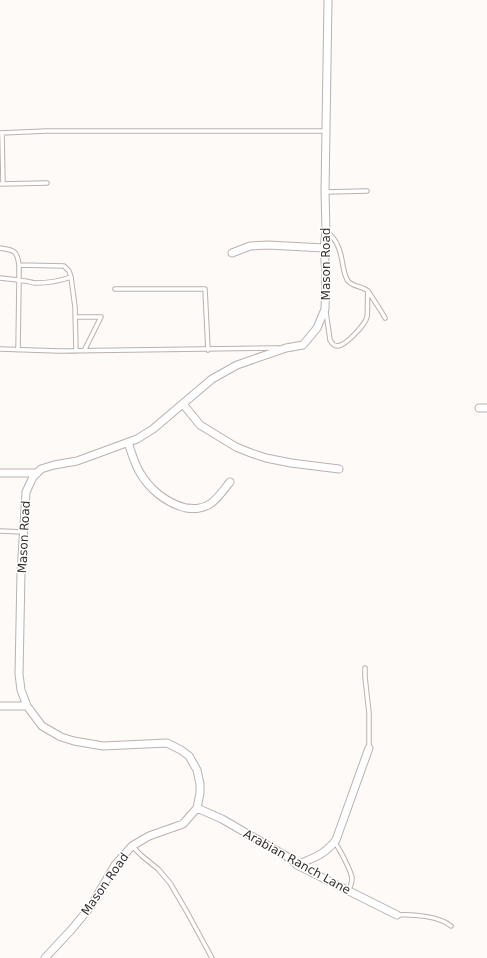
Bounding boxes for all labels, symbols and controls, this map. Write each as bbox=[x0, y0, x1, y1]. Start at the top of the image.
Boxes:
street label: Mason Road bbox=[319, 228, 333, 300]
street label: Mason Road bbox=[15, 500, 33, 574]
street label: Arabian Ranch Lane bbox=[241, 827, 353, 897]
street label: Mason Road bbox=[78, 850, 132, 918]

